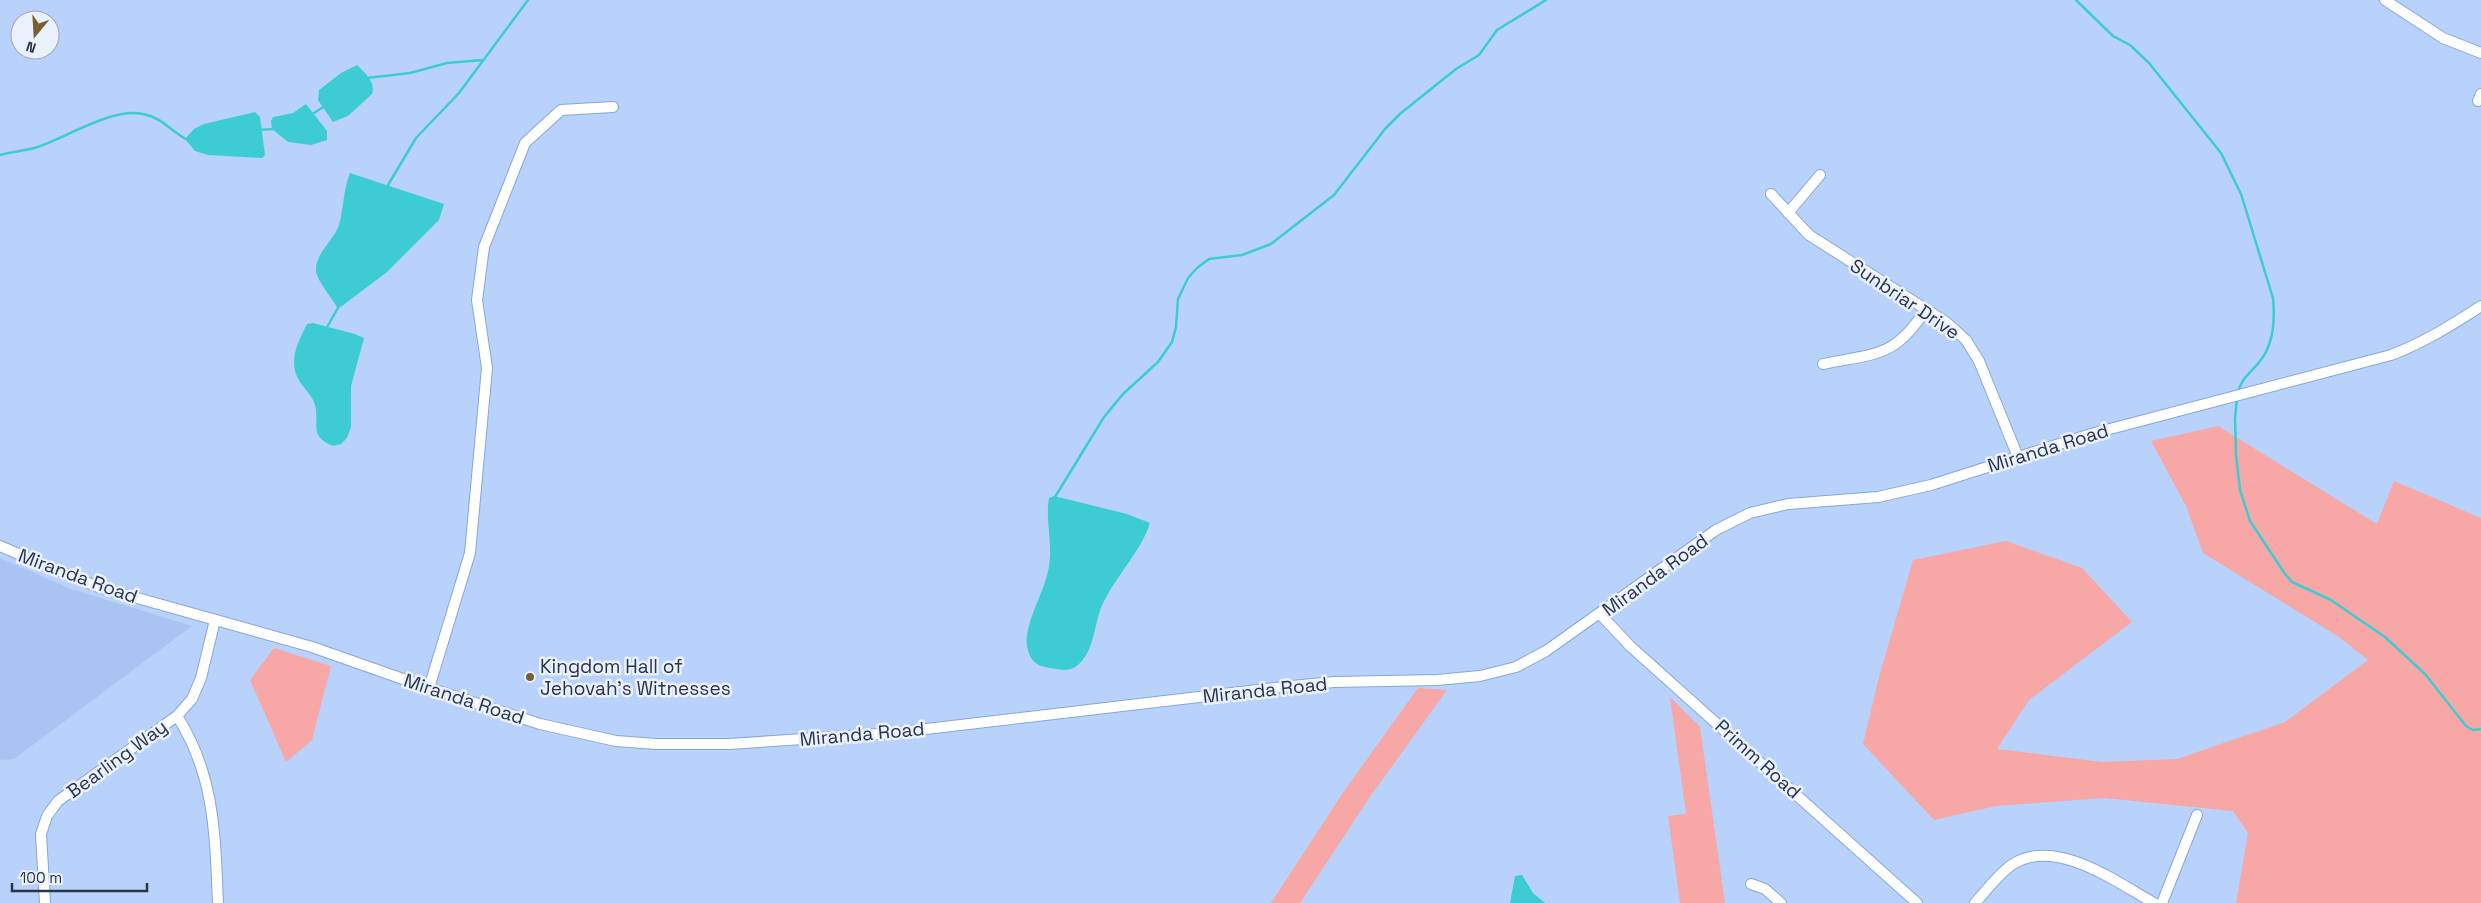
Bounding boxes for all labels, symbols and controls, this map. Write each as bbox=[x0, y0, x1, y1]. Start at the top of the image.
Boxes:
north arrow bbox=[10, 10, 60, 60]
text: N bbox=[24, 37, 38, 57]
street label: Sunbriar Drive bbox=[1845, 253, 1965, 345]
street label: Miranda Road bbox=[1984, 418, 2112, 478]
street label: Miranda Road bbox=[1597, 528, 1713, 622]
street label: Miranda Road bbox=[15, 543, 141, 609]
place label: Kingdom Hall of Jehovah’s Witnesses bbox=[540, 654, 731, 701]
street label: Miranda Road bbox=[401, 668, 527, 730]
marker: Kingdom Hall of Jehovah’s Witnesses bbox=[524, 671, 536, 683]
street label: Miranda Road bbox=[1201, 671, 1329, 709]
street label: Bearling Way bbox=[62, 714, 172, 804]
street label: Primm Road bbox=[1710, 714, 1806, 804]
street label: Miranda Road bbox=[799, 716, 925, 752]
scale bar bbox=[12, 860, 148, 892]
text: 100 m bbox=[20, 868, 62, 887]

